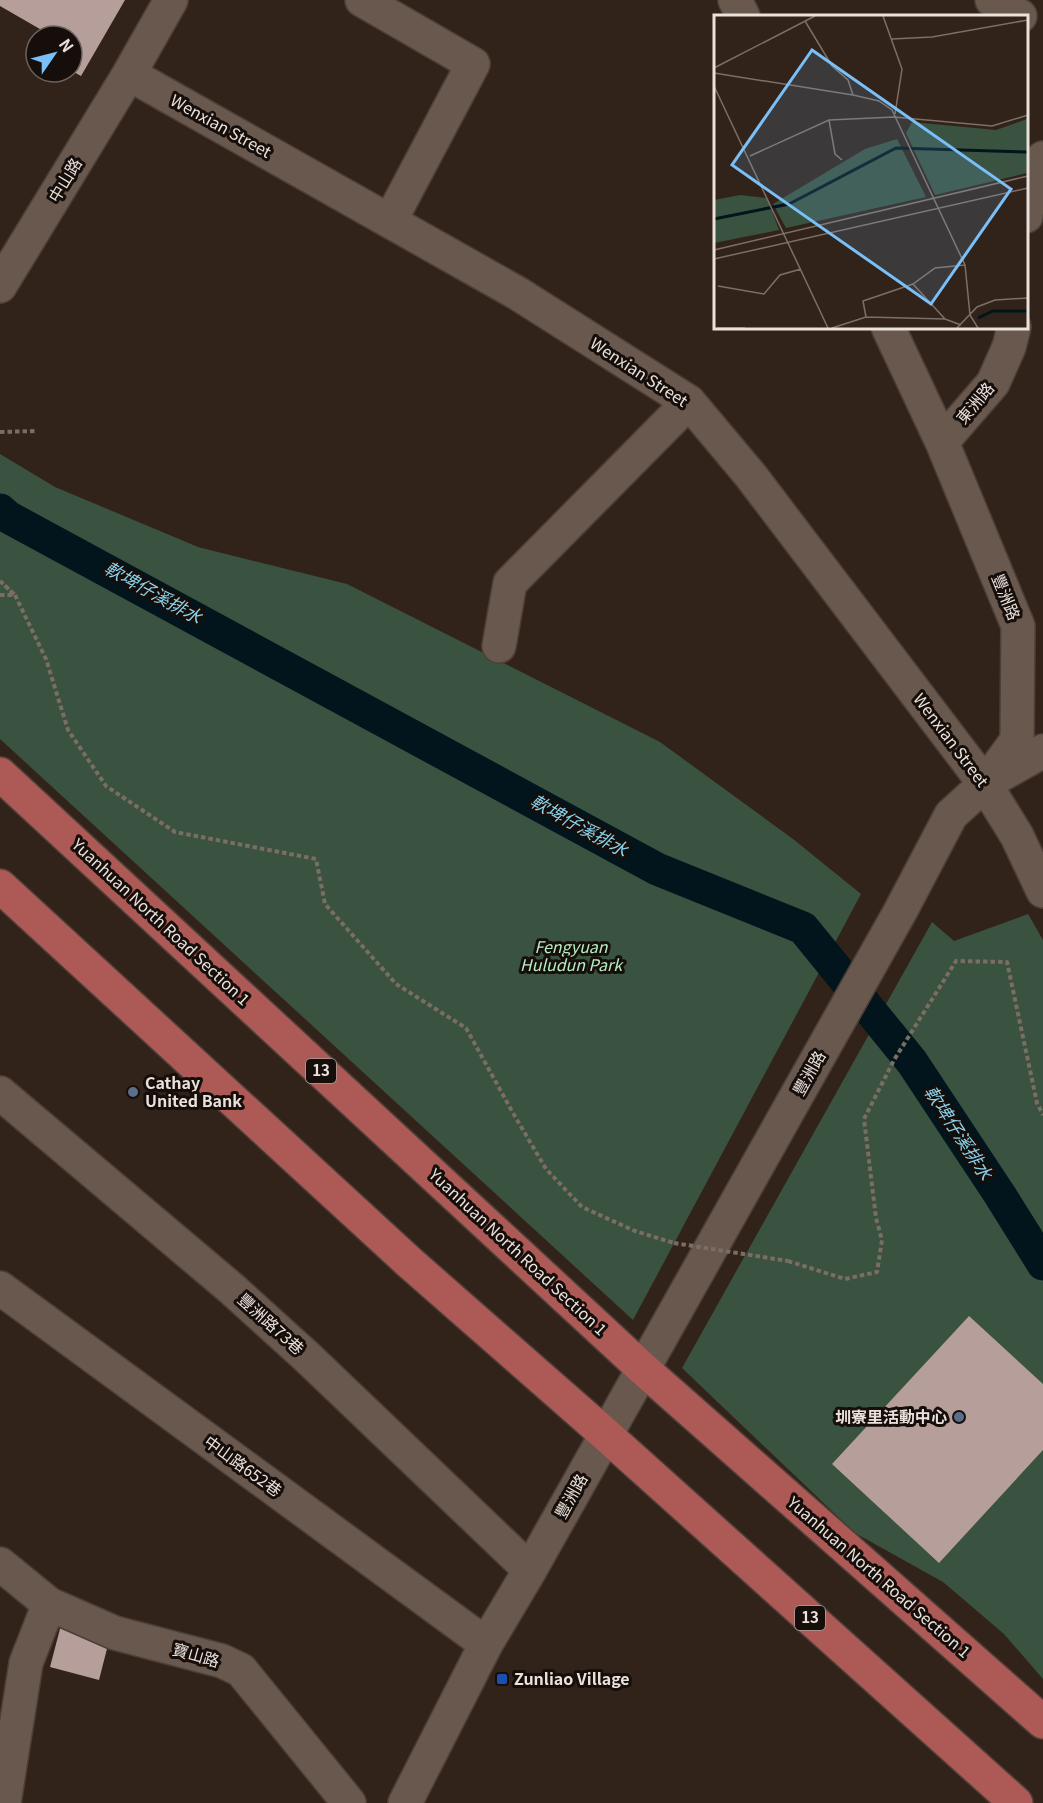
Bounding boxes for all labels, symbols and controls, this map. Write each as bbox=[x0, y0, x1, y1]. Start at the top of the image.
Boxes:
inset map bbox=[714, 15, 1028, 328]
north arrow bbox=[24, 24, 84, 84]
text: N bbox=[54, 33, 80, 57]
street label: Wenxian Street bbox=[167, 87, 276, 163]
street label: 中山路 bbox=[41, 153, 87, 206]
street label: Wenxian Street bbox=[586, 331, 693, 412]
street label: 東洲路 bbox=[950, 376, 999, 428]
water label: 軟埤仔溪排水 bbox=[100, 554, 208, 629]
street label: 豐洲路 bbox=[987, 570, 1027, 623]
street label: Wenxian Street bbox=[909, 687, 995, 791]
water label: 軟埤仔溪排水 bbox=[526, 787, 634, 862]
street label: Yuanhuan North Road Section 1 bbox=[67, 832, 256, 1010]
park label: Fengyuan Huludun Park bbox=[520, 934, 624, 976]
street label: 豐洲路 bbox=[786, 1046, 830, 1099]
road number: 13 bbox=[306, 1059, 336, 1083]
place label: Cathay United Bank bbox=[145, 1070, 242, 1112]
water label: 軟埤仔溪排水 bbox=[919, 1080, 1001, 1185]
marker: Cathay United Bank bbox=[126, 1085, 140, 1099]
street label: Yuanhuan North Road Section 1 bbox=[424, 1162, 613, 1340]
street label: 豐洲路73巷 bbox=[233, 1287, 310, 1360]
place label: 圳寮里活動中心 bbox=[835, 1404, 947, 1428]
marker: 圳寮里活動中心 bbox=[952, 1410, 966, 1424]
street label: 中山路652巷 bbox=[200, 1429, 287, 1502]
street label: 豐洲路 bbox=[548, 1469, 592, 1522]
street label: Yuanhuan North Road Section 1 bbox=[782, 1489, 976, 1663]
road number: 13 bbox=[795, 1606, 825, 1630]
street label: 寶山路 bbox=[170, 1636, 223, 1672]
place label: Zunliao Village bbox=[514, 1666, 630, 1690]
marker: Zunliao Village bbox=[495, 1672, 509, 1686]

